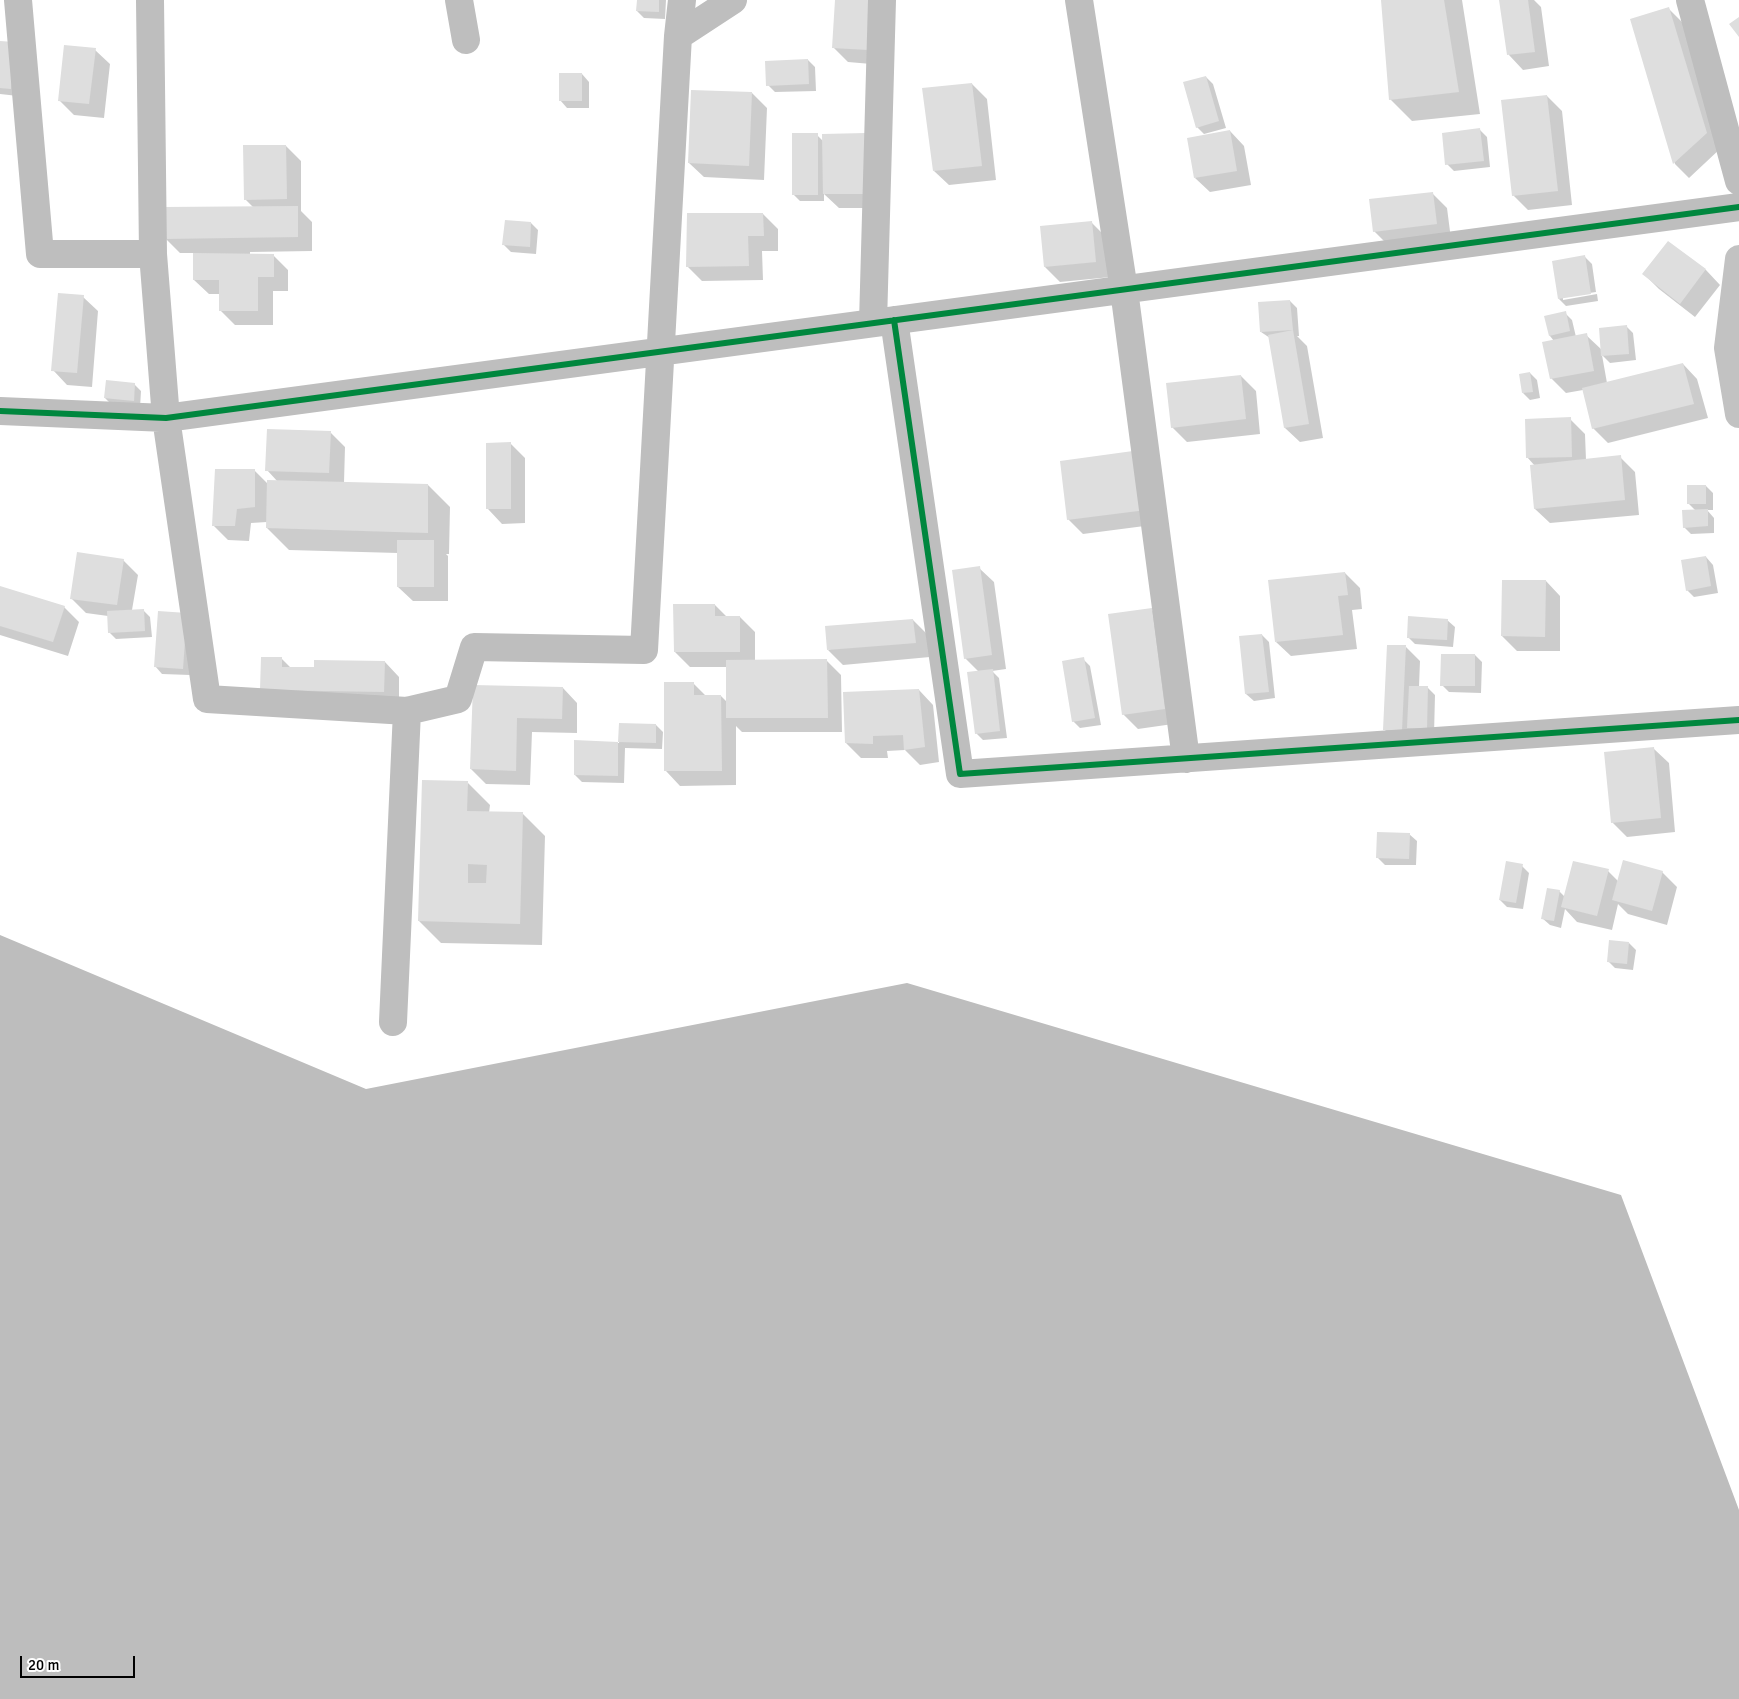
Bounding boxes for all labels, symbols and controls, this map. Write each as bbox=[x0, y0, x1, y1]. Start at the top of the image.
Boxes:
scale bar bbox=[22, 1646, 138, 1678]
text: 20 m bbox=[28, 1656, 59, 1674]

